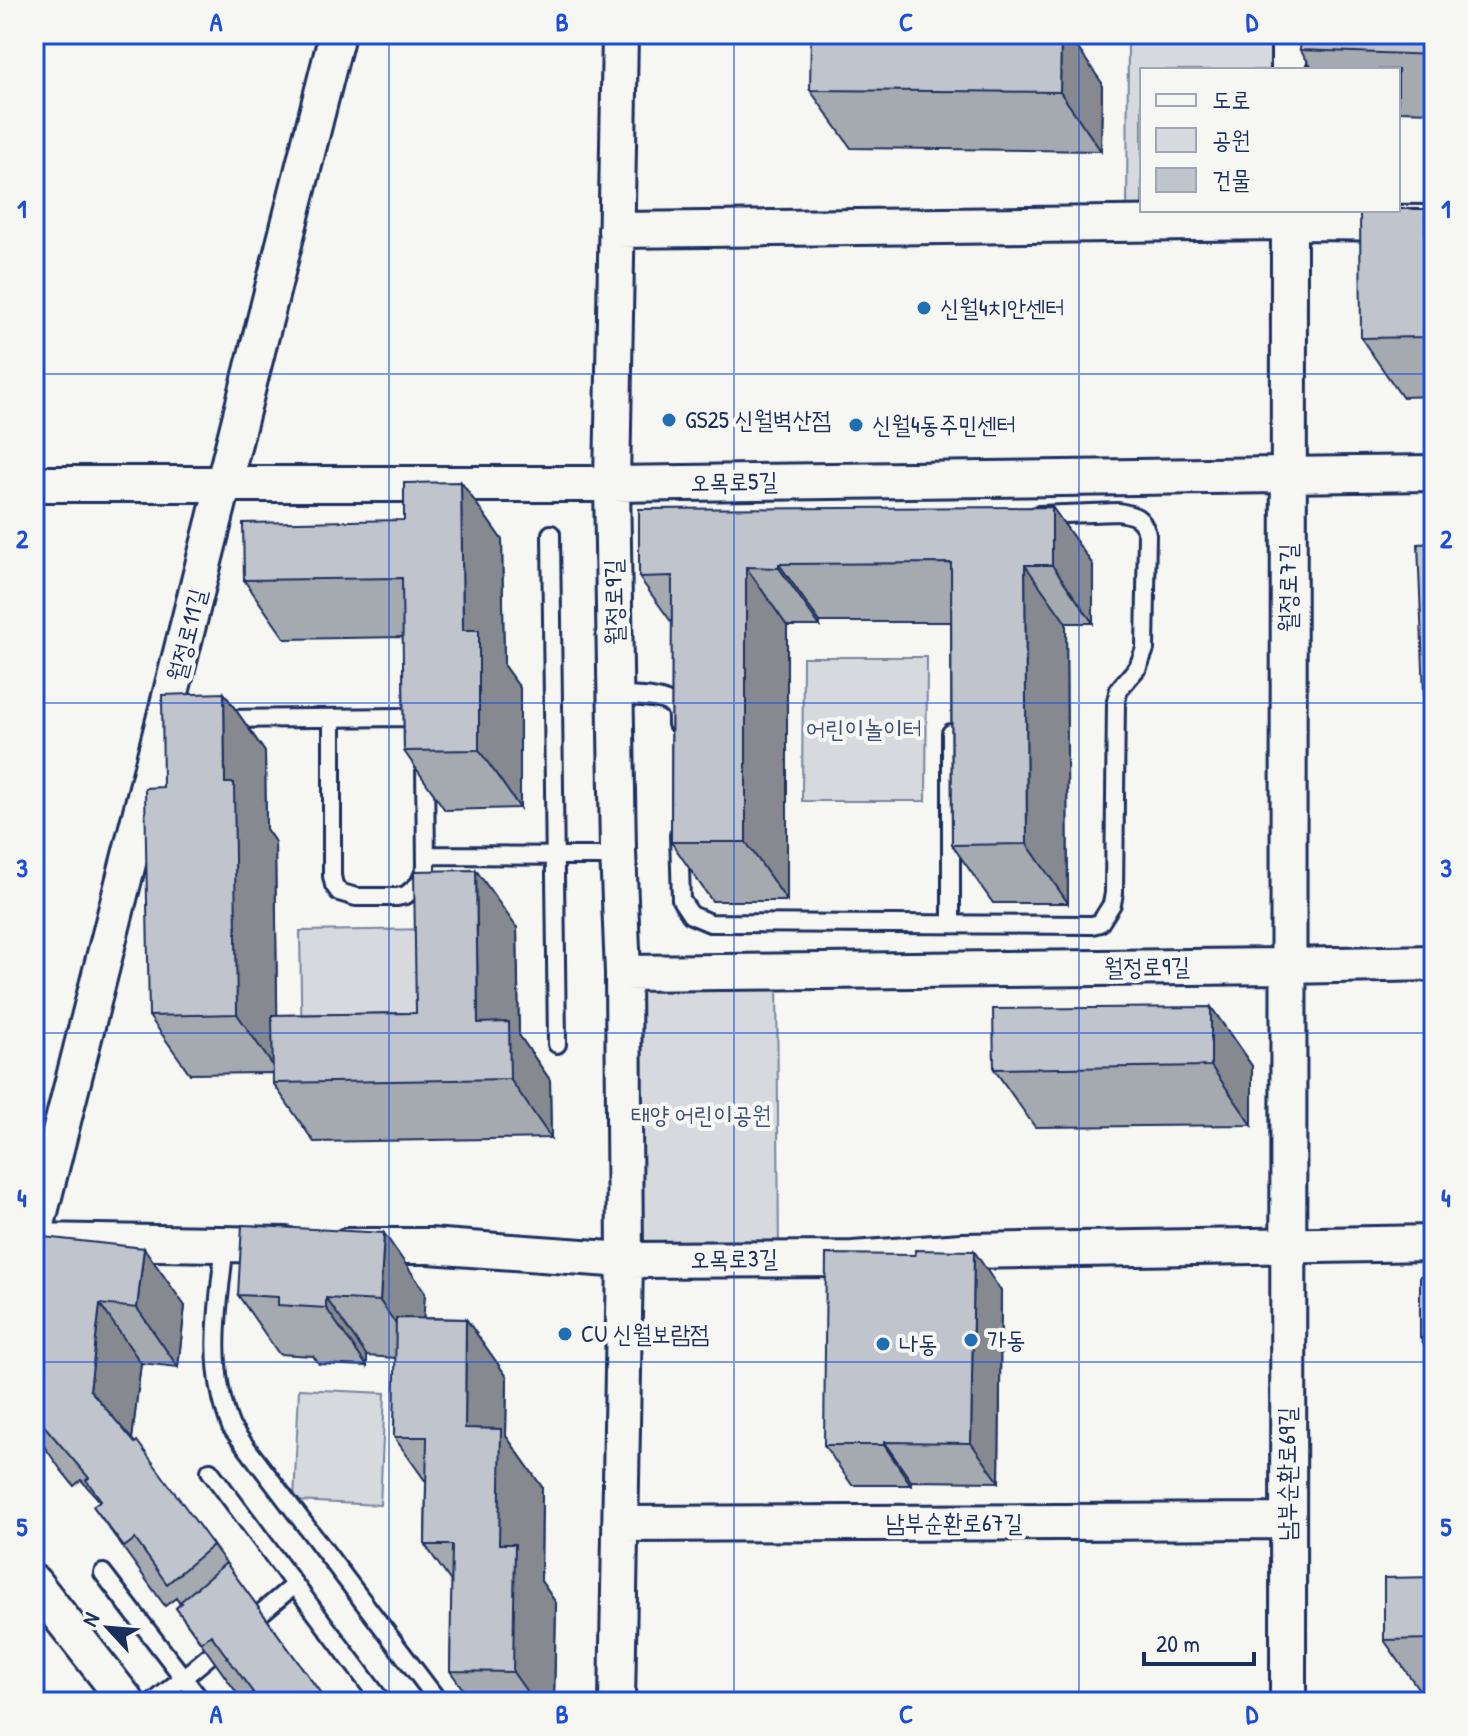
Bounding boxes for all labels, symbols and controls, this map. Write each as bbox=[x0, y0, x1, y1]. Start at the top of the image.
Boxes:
text: A bbox=[210, 4, 223, 39]
text: B bbox=[555, 4, 569, 39]
text: C bbox=[899, 4, 913, 39]
text: D bbox=[1246, 4, 1259, 39]
legend bbox=[1140, 68, 1400, 212]
text: 도로 bbox=[1212, 83, 1251, 115]
text: 공원 bbox=[1212, 123, 1251, 155]
text: 건물 bbox=[1212, 163, 1251, 195]
text: 1 bbox=[17, 191, 27, 226]
text: 1 bbox=[1441, 191, 1451, 226]
place label: 신월4치안센터 bbox=[940, 291, 1065, 323]
marker: 신월4치안센터 bbox=[915, 299, 933, 317]
place label: GS25 신월벽산점 bbox=[685, 403, 831, 435]
place label: 신월4동주민센터 bbox=[872, 408, 1016, 440]
marker: GS25 신월벽산점 bbox=[660, 411, 678, 429]
marker: 신월4동주민센터 bbox=[847, 416, 865, 434]
street label: 오목로5길 bbox=[690, 464, 778, 498]
text: 2 bbox=[16, 521, 29, 556]
text: 2 bbox=[1440, 521, 1453, 556]
street label: 월정로7길 bbox=[1271, 543, 1303, 633]
street label: 월정로9길 bbox=[596, 559, 630, 645]
street label: 월정로11길 bbox=[159, 585, 213, 685]
park label: 어린이놀이터 bbox=[806, 712, 922, 744]
text: 3 bbox=[16, 850, 28, 885]
text: 3 bbox=[1440, 850, 1452, 885]
street label: 월정로9길 bbox=[1104, 949, 1190, 983]
park label: 태양 어린이공원 bbox=[631, 1098, 771, 1130]
text: 4 bbox=[17, 1180, 27, 1215]
text: 4 bbox=[1441, 1180, 1451, 1215]
street label: 오목로3길 bbox=[690, 1241, 778, 1275]
place label: CU 신월보람점 bbox=[581, 1317, 709, 1349]
place label: 가동 bbox=[987, 1323, 1026, 1355]
marker: CU 신월보람점 bbox=[556, 1325, 574, 1343]
place label: 나동 bbox=[899, 1327, 938, 1359]
marker: 가동 bbox=[962, 1331, 980, 1349]
marker: 나동 bbox=[874, 1335, 892, 1353]
street label: 남부순환로69길 bbox=[1270, 1407, 1302, 1541]
street label: 남부순환로67길 bbox=[885, 1506, 1023, 1538]
text: 5 bbox=[17, 1509, 28, 1544]
text: 5 bbox=[1441, 1509, 1452, 1544]
north arrow bbox=[68, 1588, 148, 1668]
text: N bbox=[74, 1607, 106, 1631]
scale bar bbox=[1144, 1616, 1254, 1666]
text: 20 m bbox=[1156, 1627, 1200, 1659]
text: A bbox=[210, 1696, 223, 1731]
text: B bbox=[555, 1696, 569, 1731]
text: C bbox=[899, 1696, 913, 1731]
text: D bbox=[1246, 1696, 1259, 1731]

